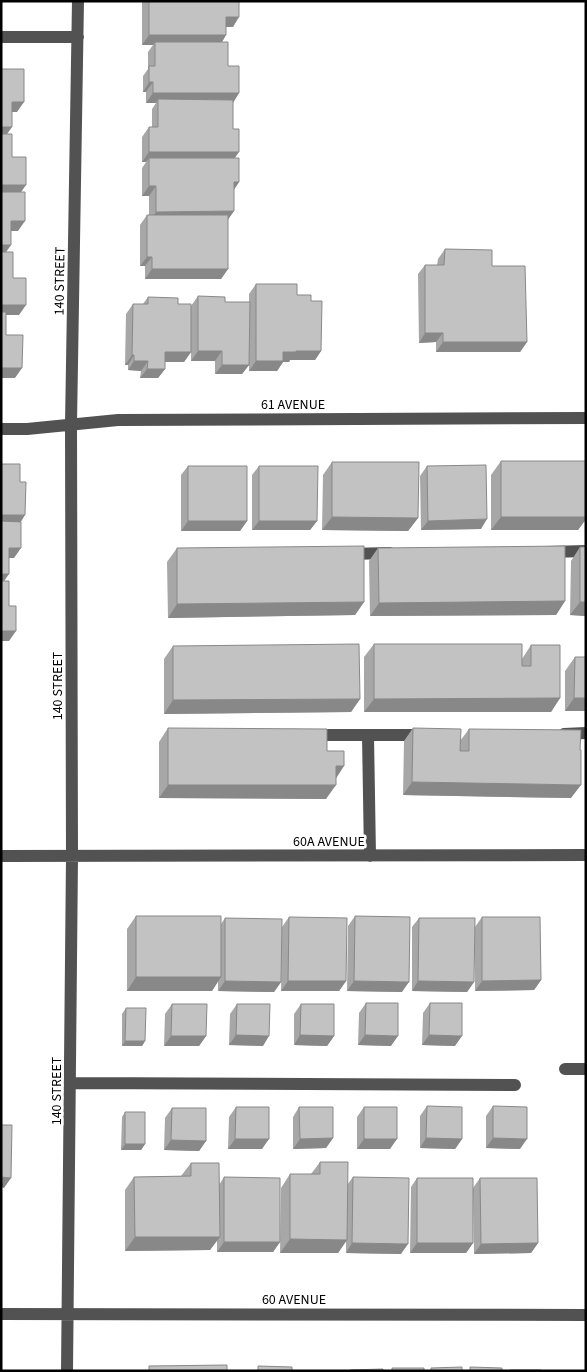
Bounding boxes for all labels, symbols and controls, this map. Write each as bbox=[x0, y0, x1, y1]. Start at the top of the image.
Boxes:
street label: 140 STREET bbox=[49, 246, 71, 315]
street label: 61 AVENUE bbox=[261, 395, 325, 415]
street label: 140 STREET bbox=[48, 651, 68, 720]
street label: 60A AVENUE bbox=[293, 832, 365, 852]
street label: 140 STREET bbox=[47, 1056, 67, 1125]
street label: 60 AVENUE bbox=[262, 1290, 326, 1310]

